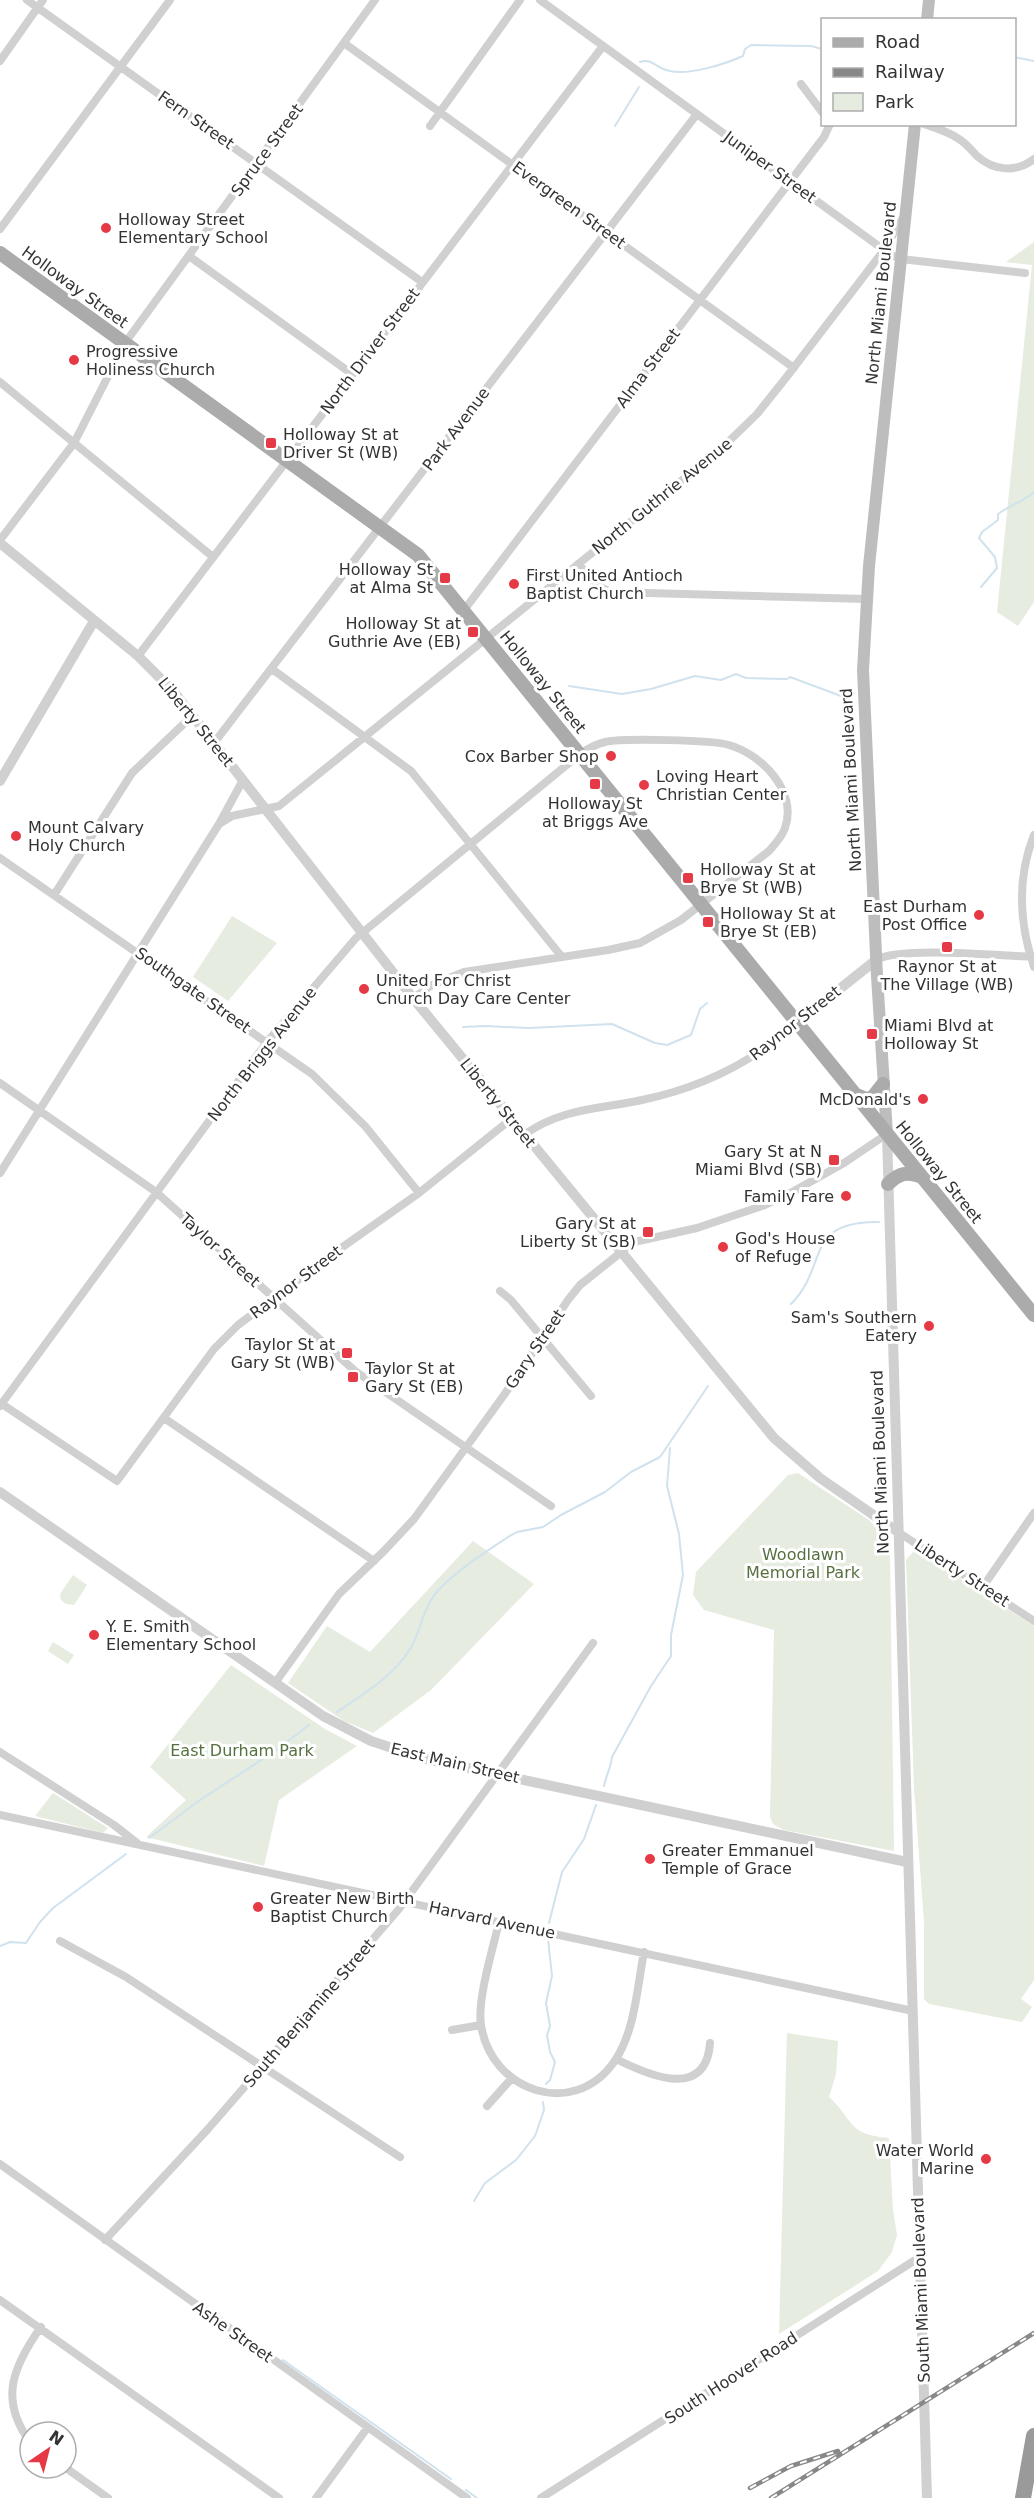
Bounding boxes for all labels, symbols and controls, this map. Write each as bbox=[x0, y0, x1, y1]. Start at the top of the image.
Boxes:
legend bbox=[821, 18, 1016, 126]
text: Road bbox=[875, 31, 920, 52]
text: Railway bbox=[875, 61, 945, 82]
street label: Fern Street bbox=[154, 87, 238, 153]
text: Park bbox=[875, 91, 914, 112]
street label: Spruce Street bbox=[227, 100, 307, 200]
street label: Juniper Street bbox=[719, 126, 820, 207]
street label: Evergreen Street bbox=[509, 157, 629, 253]
street label: North Miami Boulevard bbox=[862, 201, 900, 385]
place label: Holloway Street Elementary School bbox=[118, 210, 268, 247]
marker: Holloway Street Elementary School bbox=[99, 221, 113, 235]
street label: Holloway Street bbox=[18, 242, 132, 332]
street label: North Driver Street bbox=[316, 284, 424, 418]
street label: Alma Street bbox=[612, 325, 684, 411]
place label: Progressive Holiness Church bbox=[86, 342, 215, 379]
marker: Progressive Holiness Church bbox=[67, 353, 81, 367]
street label: Park Avenue bbox=[419, 384, 493, 474]
place label: Holloway St at Driver St (WB) bbox=[283, 425, 399, 462]
street label: North Guthrie Avenue bbox=[588, 434, 736, 558]
marker: Holloway St at Driver St (WB) bbox=[264, 436, 278, 450]
place label: Holloway St at Alma St bbox=[339, 560, 433, 597]
place label: First United Antioch Baptist Church bbox=[526, 566, 683, 603]
marker: Holloway St at Alma St bbox=[438, 571, 452, 585]
marker: First United Antioch Baptist Church bbox=[507, 577, 521, 591]
place label: Holloway St at Guthrie Ave (EB) bbox=[328, 614, 461, 651]
marker: Holloway St at Guthrie Ave (EB) bbox=[466, 625, 480, 639]
street label: Holloway Street bbox=[496, 627, 590, 737]
street label: Liberty Street bbox=[154, 674, 238, 770]
street label: North Miami Boulevard bbox=[837, 688, 865, 872]
place label: Cox Barber Shop bbox=[465, 747, 599, 766]
marker: Cox Barber Shop bbox=[604, 749, 618, 763]
place label: Loving Heart Christian Center bbox=[656, 767, 787, 804]
marker: Holloway St at Briggs Ave bbox=[588, 777, 602, 791]
marker: Loving Heart Christian Center bbox=[637, 778, 651, 792]
place label: Holloway St at Briggs Ave bbox=[542, 794, 648, 831]
place label: Mount Calvary Holy Church bbox=[28, 818, 144, 855]
marker: Mount Calvary Holy Church bbox=[9, 829, 23, 843]
place label: Holloway St at Brye St (WB) bbox=[700, 860, 816, 897]
marker: Holloway St at Brye St (WB) bbox=[681, 871, 695, 885]
place label: East Durham Post Office bbox=[863, 897, 967, 934]
place label: Holloway St at Brye St (EB) bbox=[720, 904, 836, 941]
marker: East Durham Post Office bbox=[972, 908, 986, 922]
marker: Holloway St at Brye St (EB) bbox=[701, 915, 715, 929]
marker: Raynor St at The Village (WB) bbox=[940, 940, 954, 954]
street label: Southgate Street bbox=[132, 943, 254, 1037]
place label: Raynor St at The Village (WB) bbox=[880, 957, 1013, 994]
place label: United For Christ Church Day Care Center bbox=[376, 971, 571, 1008]
marker: United For Christ Church Day Care Center bbox=[357, 982, 371, 996]
street label: Raynor Street bbox=[746, 982, 844, 1064]
street label: North Briggs Avenue bbox=[204, 983, 320, 1125]
place label: Miami Blvd at Holloway St bbox=[884, 1016, 993, 1053]
marker: Miami Blvd at Holloway St bbox=[865, 1027, 879, 1041]
street label: Liberty Street bbox=[456, 1055, 540, 1151]
place label: McDonald's bbox=[819, 1090, 911, 1109]
marker: McDonald's bbox=[916, 1092, 930, 1106]
street label: Holloway Street bbox=[892, 1117, 986, 1227]
place label: Gary St at N Miami Blvd (SB) bbox=[695, 1142, 822, 1179]
marker: Gary St at N Miami Blvd (SB) bbox=[827, 1153, 841, 1167]
place label: Family Fare bbox=[744, 1187, 834, 1206]
marker: Family Fare bbox=[839, 1189, 853, 1203]
street label: Taylor Street bbox=[175, 1209, 264, 1291]
place label: Gary St at Liberty St (SB) bbox=[520, 1214, 636, 1251]
marker: Gary St at Liberty St (SB) bbox=[641, 1225, 655, 1239]
place label: God's House of Refuge bbox=[735, 1229, 835, 1266]
marker: God's House of Refuge bbox=[716, 1240, 730, 1254]
street label: Raynor Street bbox=[246, 1241, 346, 1323]
street label: Gary Street bbox=[501, 1306, 569, 1392]
place label: Sam's Southern Eatery bbox=[791, 1308, 917, 1345]
marker: Sam's Southern Eatery bbox=[922, 1319, 936, 1333]
place label: Taylor St at Gary St (WB) bbox=[231, 1335, 335, 1372]
marker: Taylor St at Gary St (WB) bbox=[340, 1346, 354, 1360]
place label: Taylor St at Gary St (EB) bbox=[364, 1359, 463, 1396]
marker: Taylor St at Gary St (EB) bbox=[346, 1370, 360, 1384]
street label: North Miami Boulevard bbox=[867, 1370, 893, 1554]
street label: Liberty Street bbox=[911, 1535, 1013, 1611]
park label: Woodlawn Memorial Park bbox=[746, 1545, 861, 1582]
place label: Y. E. Smith Elementary School bbox=[105, 1617, 256, 1654]
marker: Y. E. Smith Elementary School bbox=[87, 1628, 101, 1642]
street label: East Main Street bbox=[389, 1739, 521, 1787]
park label: East Durham Park bbox=[170, 1741, 315, 1760]
place label: Greater Emmanuel Temple of Grace bbox=[661, 1841, 814, 1878]
marker: Greater Emmanuel Temple of Grace bbox=[643, 1852, 657, 1866]
place label: Greater New Birth Baptist Church bbox=[270, 1889, 414, 1926]
street label: Harvard Avenue bbox=[427, 1897, 557, 1943]
marker: Greater New Birth Baptist Church bbox=[251, 1900, 265, 1914]
street label: South Benjamine Street bbox=[239, 1935, 379, 2091]
place label: Water World Marine bbox=[876, 2141, 974, 2178]
marker: Water World Marine bbox=[979, 2152, 993, 2166]
street label: South Miami Boulevard bbox=[908, 2197, 934, 2383]
street label: Ashe Street bbox=[189, 2298, 277, 2366]
street label: South Hoover Road bbox=[661, 2328, 801, 2428]
north arrow bbox=[18, 2420, 78, 2480]
text: N bbox=[45, 2427, 67, 2450]

